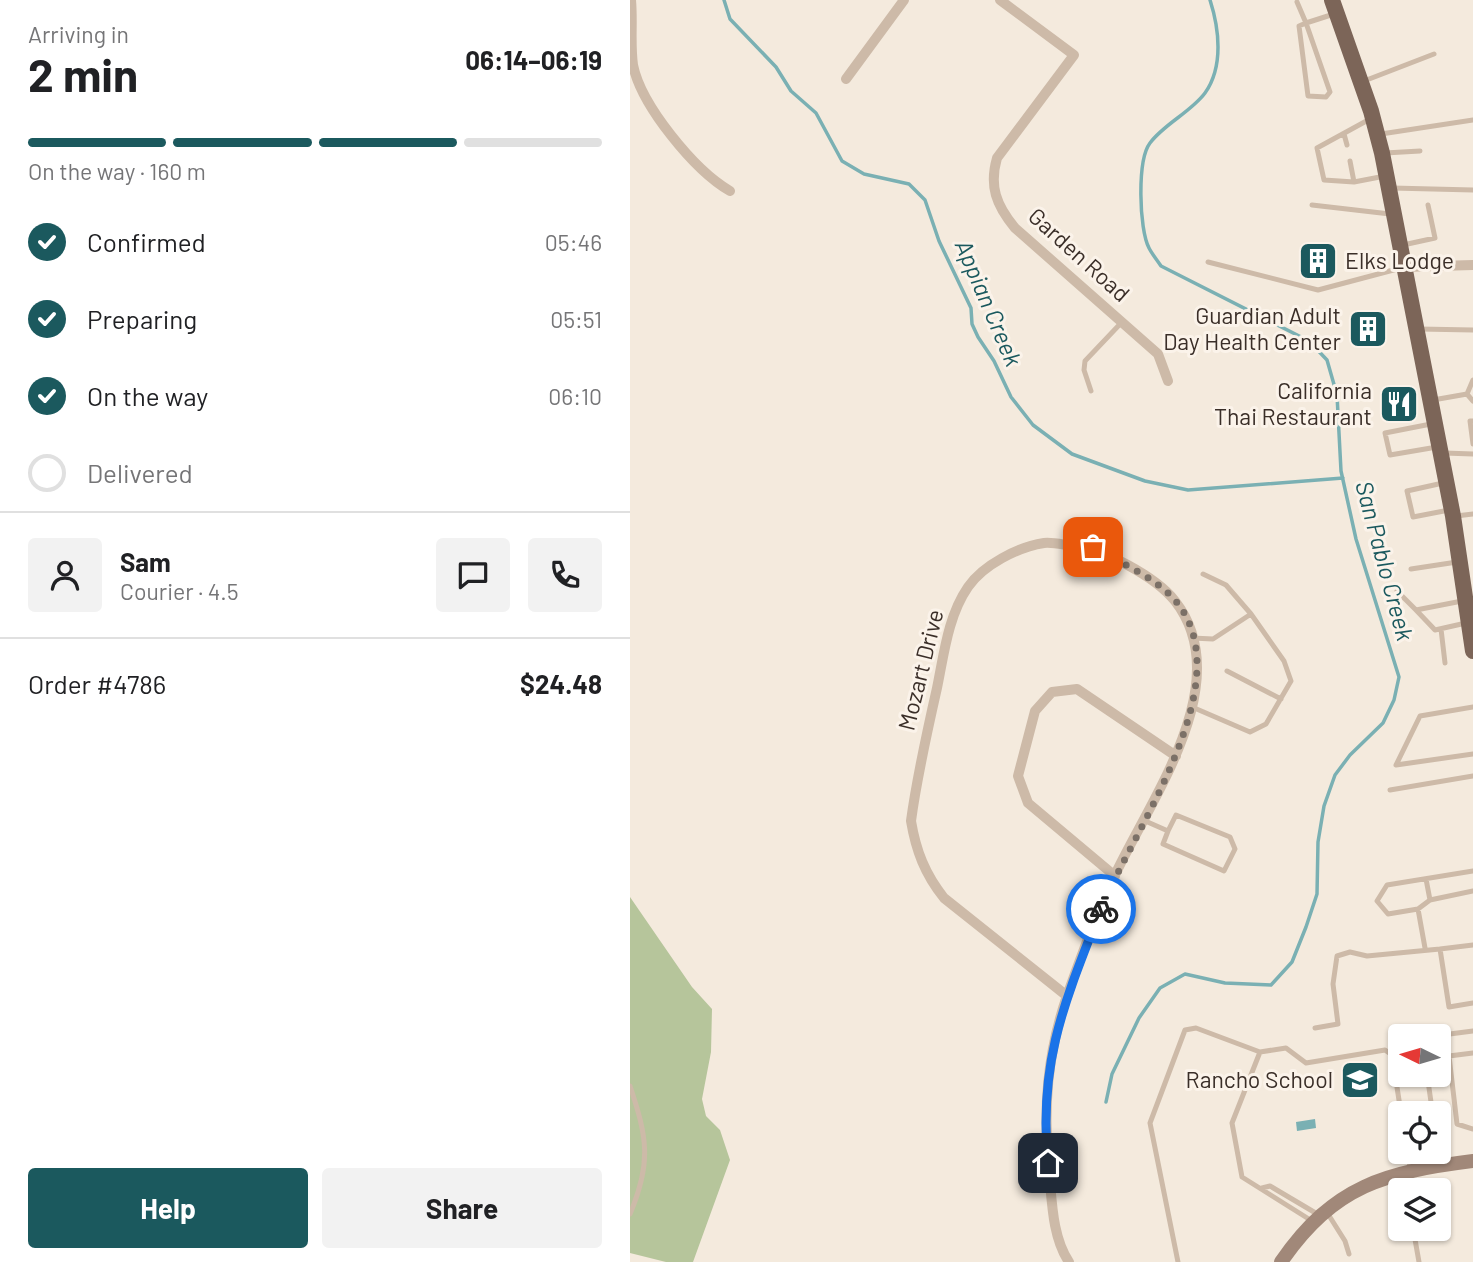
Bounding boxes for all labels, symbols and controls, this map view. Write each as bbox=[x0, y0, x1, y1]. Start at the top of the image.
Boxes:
text: Arriving in bbox=[28, 20, 129, 48]
text: 06:14–06:19 bbox=[465, 44, 602, 75]
text: 2 min bbox=[28, 46, 138, 101]
text: On the way · 160 m bbox=[28, 157, 206, 185]
street label: Garden Road bbox=[1023, 201, 1136, 307]
icon: check bbox=[28, 223, 66, 261]
text: Confirmed bbox=[87, 226, 206, 257]
text: 05:46 bbox=[545, 228, 602, 256]
water label: Appian Creek bbox=[950, 235, 1029, 370]
building icon: Elks Lodge bbox=[1297, 240, 1339, 282]
place label: Elks Lodge bbox=[1345, 246, 1454, 274]
icon: check bbox=[28, 300, 66, 338]
place label: Guardian Adult Day Health Center bbox=[1163, 301, 1342, 355]
text: Preparing bbox=[87, 303, 197, 334]
text: 05:51 bbox=[550, 305, 602, 333]
building icon: Guardian Adult Day Health Center bbox=[1347, 308, 1389, 350]
place label: California Thai Restaurant bbox=[1214, 376, 1372, 430]
icon: check bbox=[28, 377, 66, 415]
text: On the way bbox=[87, 380, 208, 411]
text: 06:10 bbox=[548, 382, 602, 410]
restaurant icon: California Thai Restaurant bbox=[1378, 383, 1420, 425]
text: Delivered bbox=[87, 457, 193, 488]
water label: San Pablo Creek bbox=[1350, 478, 1421, 644]
pin bbox=[1063, 517, 1123, 577]
icon: bag bbox=[1074, 528, 1112, 566]
button: person bbox=[28, 538, 102, 612]
button: chat bbox=[436, 538, 510, 612]
button: phone bbox=[528, 538, 602, 612]
text: Sam bbox=[120, 546, 171, 577]
text: Courier · 4.5 bbox=[120, 577, 239, 605]
street label: Mozart Drive bbox=[891, 606, 949, 733]
text: Order #4786 bbox=[28, 668, 166, 699]
text: $24.48 bbox=[520, 668, 602, 699]
courier bbox=[1066, 874, 1136, 944]
icon: bike bbox=[1082, 890, 1120, 928]
north arrow bbox=[1388, 1024, 1451, 1087]
map controls bbox=[1388, 1024, 1451, 1241]
school or university icon: Rancho School bbox=[1339, 1059, 1381, 1101]
place label: Rancho School bbox=[1186, 1065, 1333, 1093]
button: locate bbox=[1388, 1101, 1451, 1164]
pin bbox=[1018, 1133, 1078, 1193]
icon: home bbox=[1029, 1144, 1067, 1182]
button: Help bbox=[28, 1168, 308, 1248]
button: Share bbox=[322, 1168, 602, 1248]
button: layers bbox=[1388, 1178, 1451, 1241]

